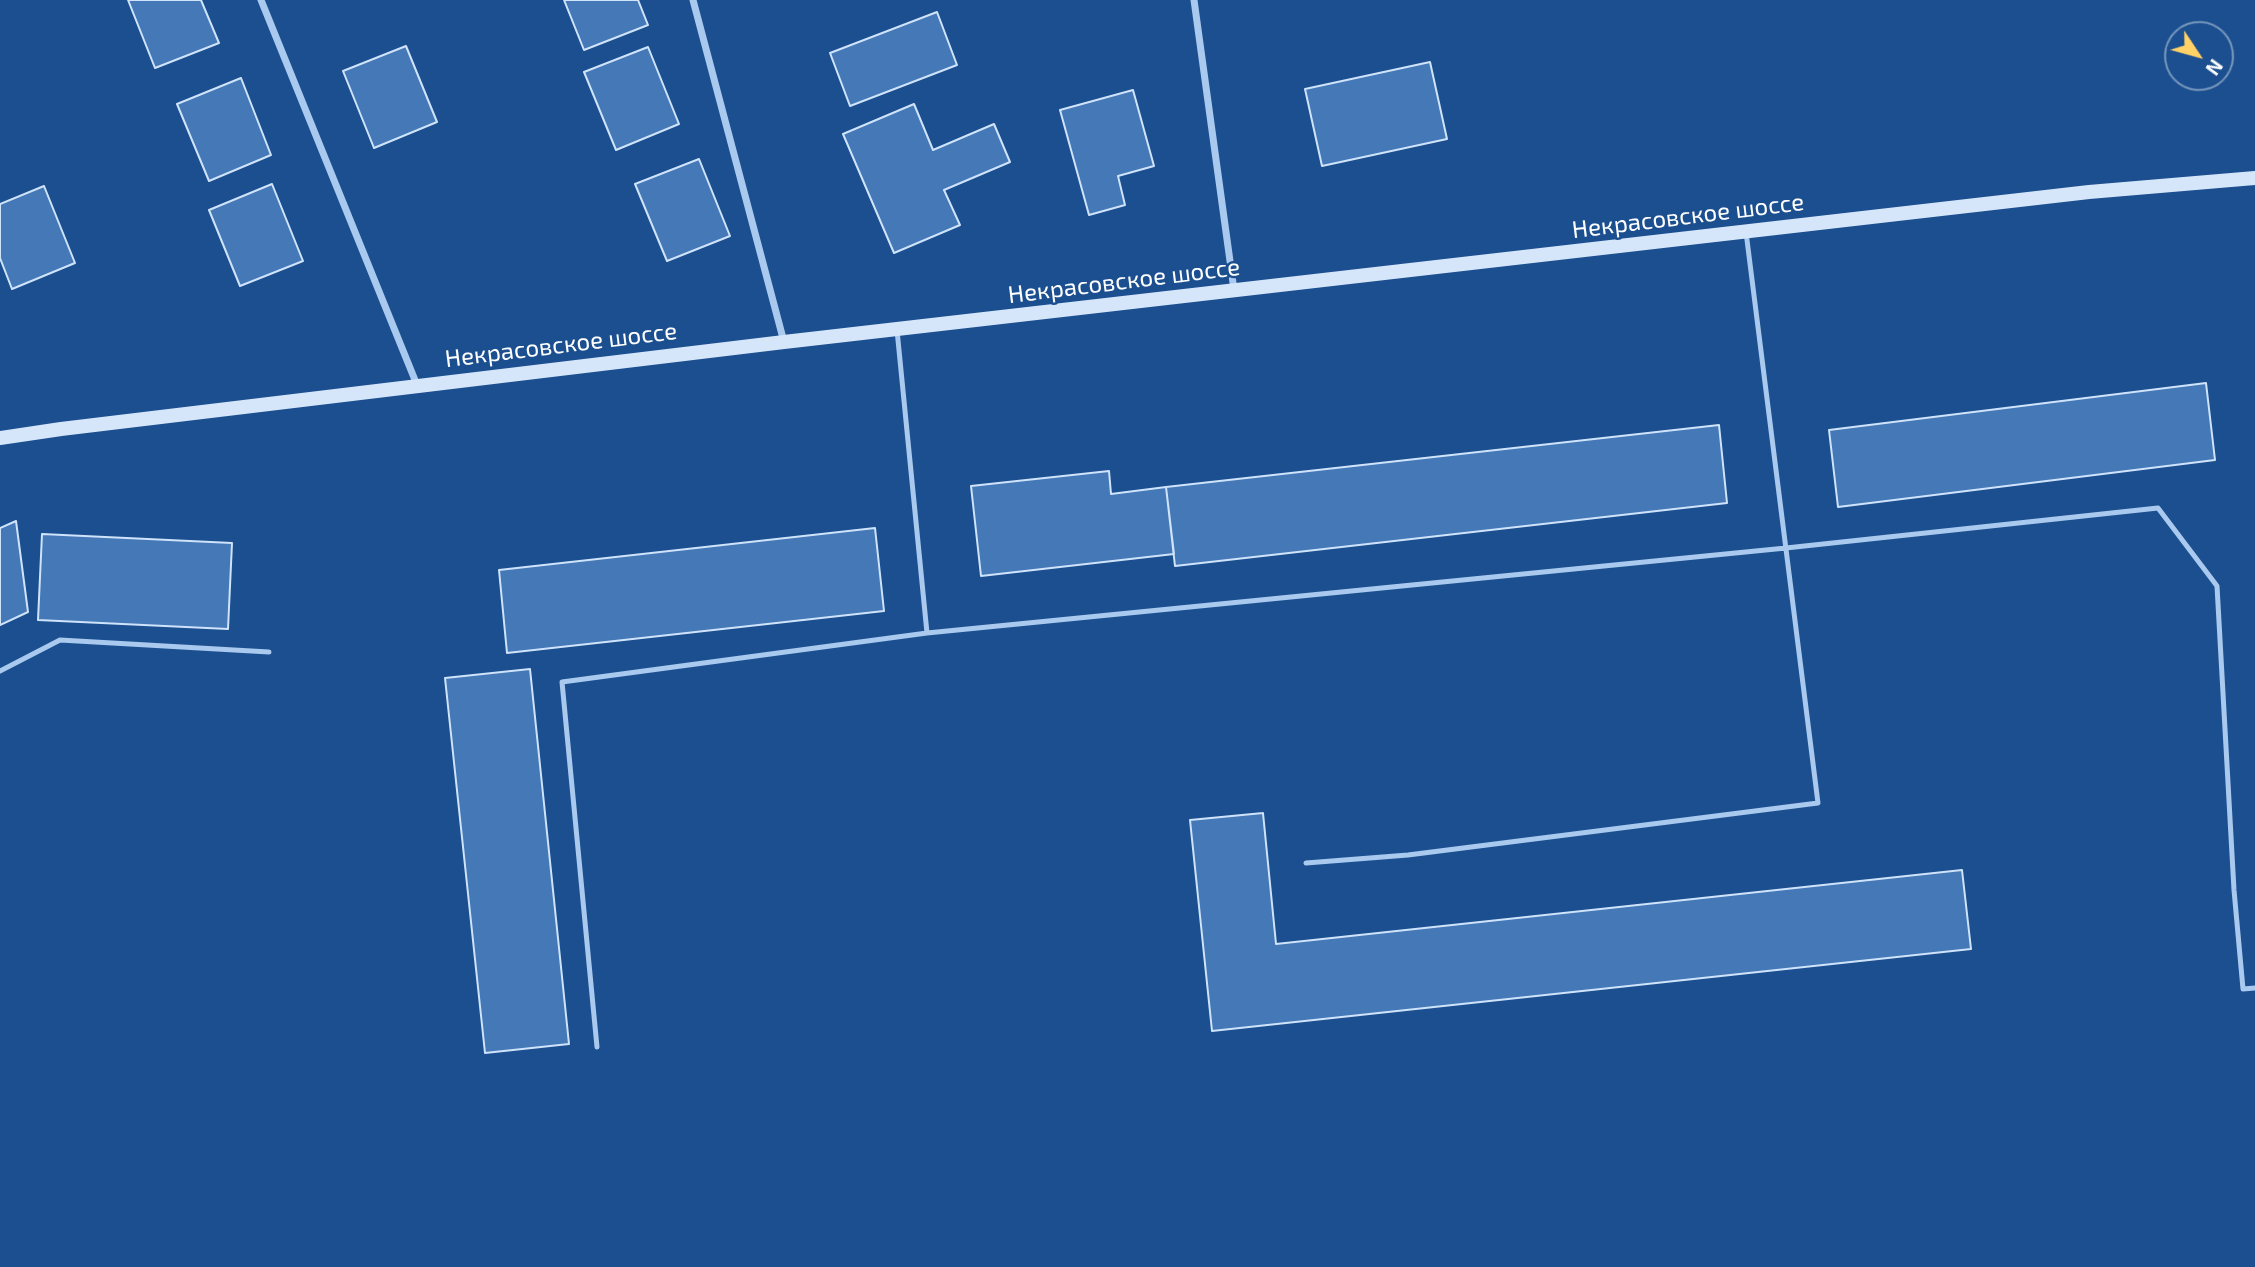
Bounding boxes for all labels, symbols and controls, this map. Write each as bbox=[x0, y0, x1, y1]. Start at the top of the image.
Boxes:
north arrow bbox=[2164, 21, 2234, 91]
text: N bbox=[2201, 55, 2228, 80]
street label: Некрасовское шоссе bbox=[1570, 187, 1806, 245]
street label: Некрасовское шоссе bbox=[1006, 252, 1242, 310]
street label: Некрасовское шоссе bbox=[443, 316, 679, 374]

